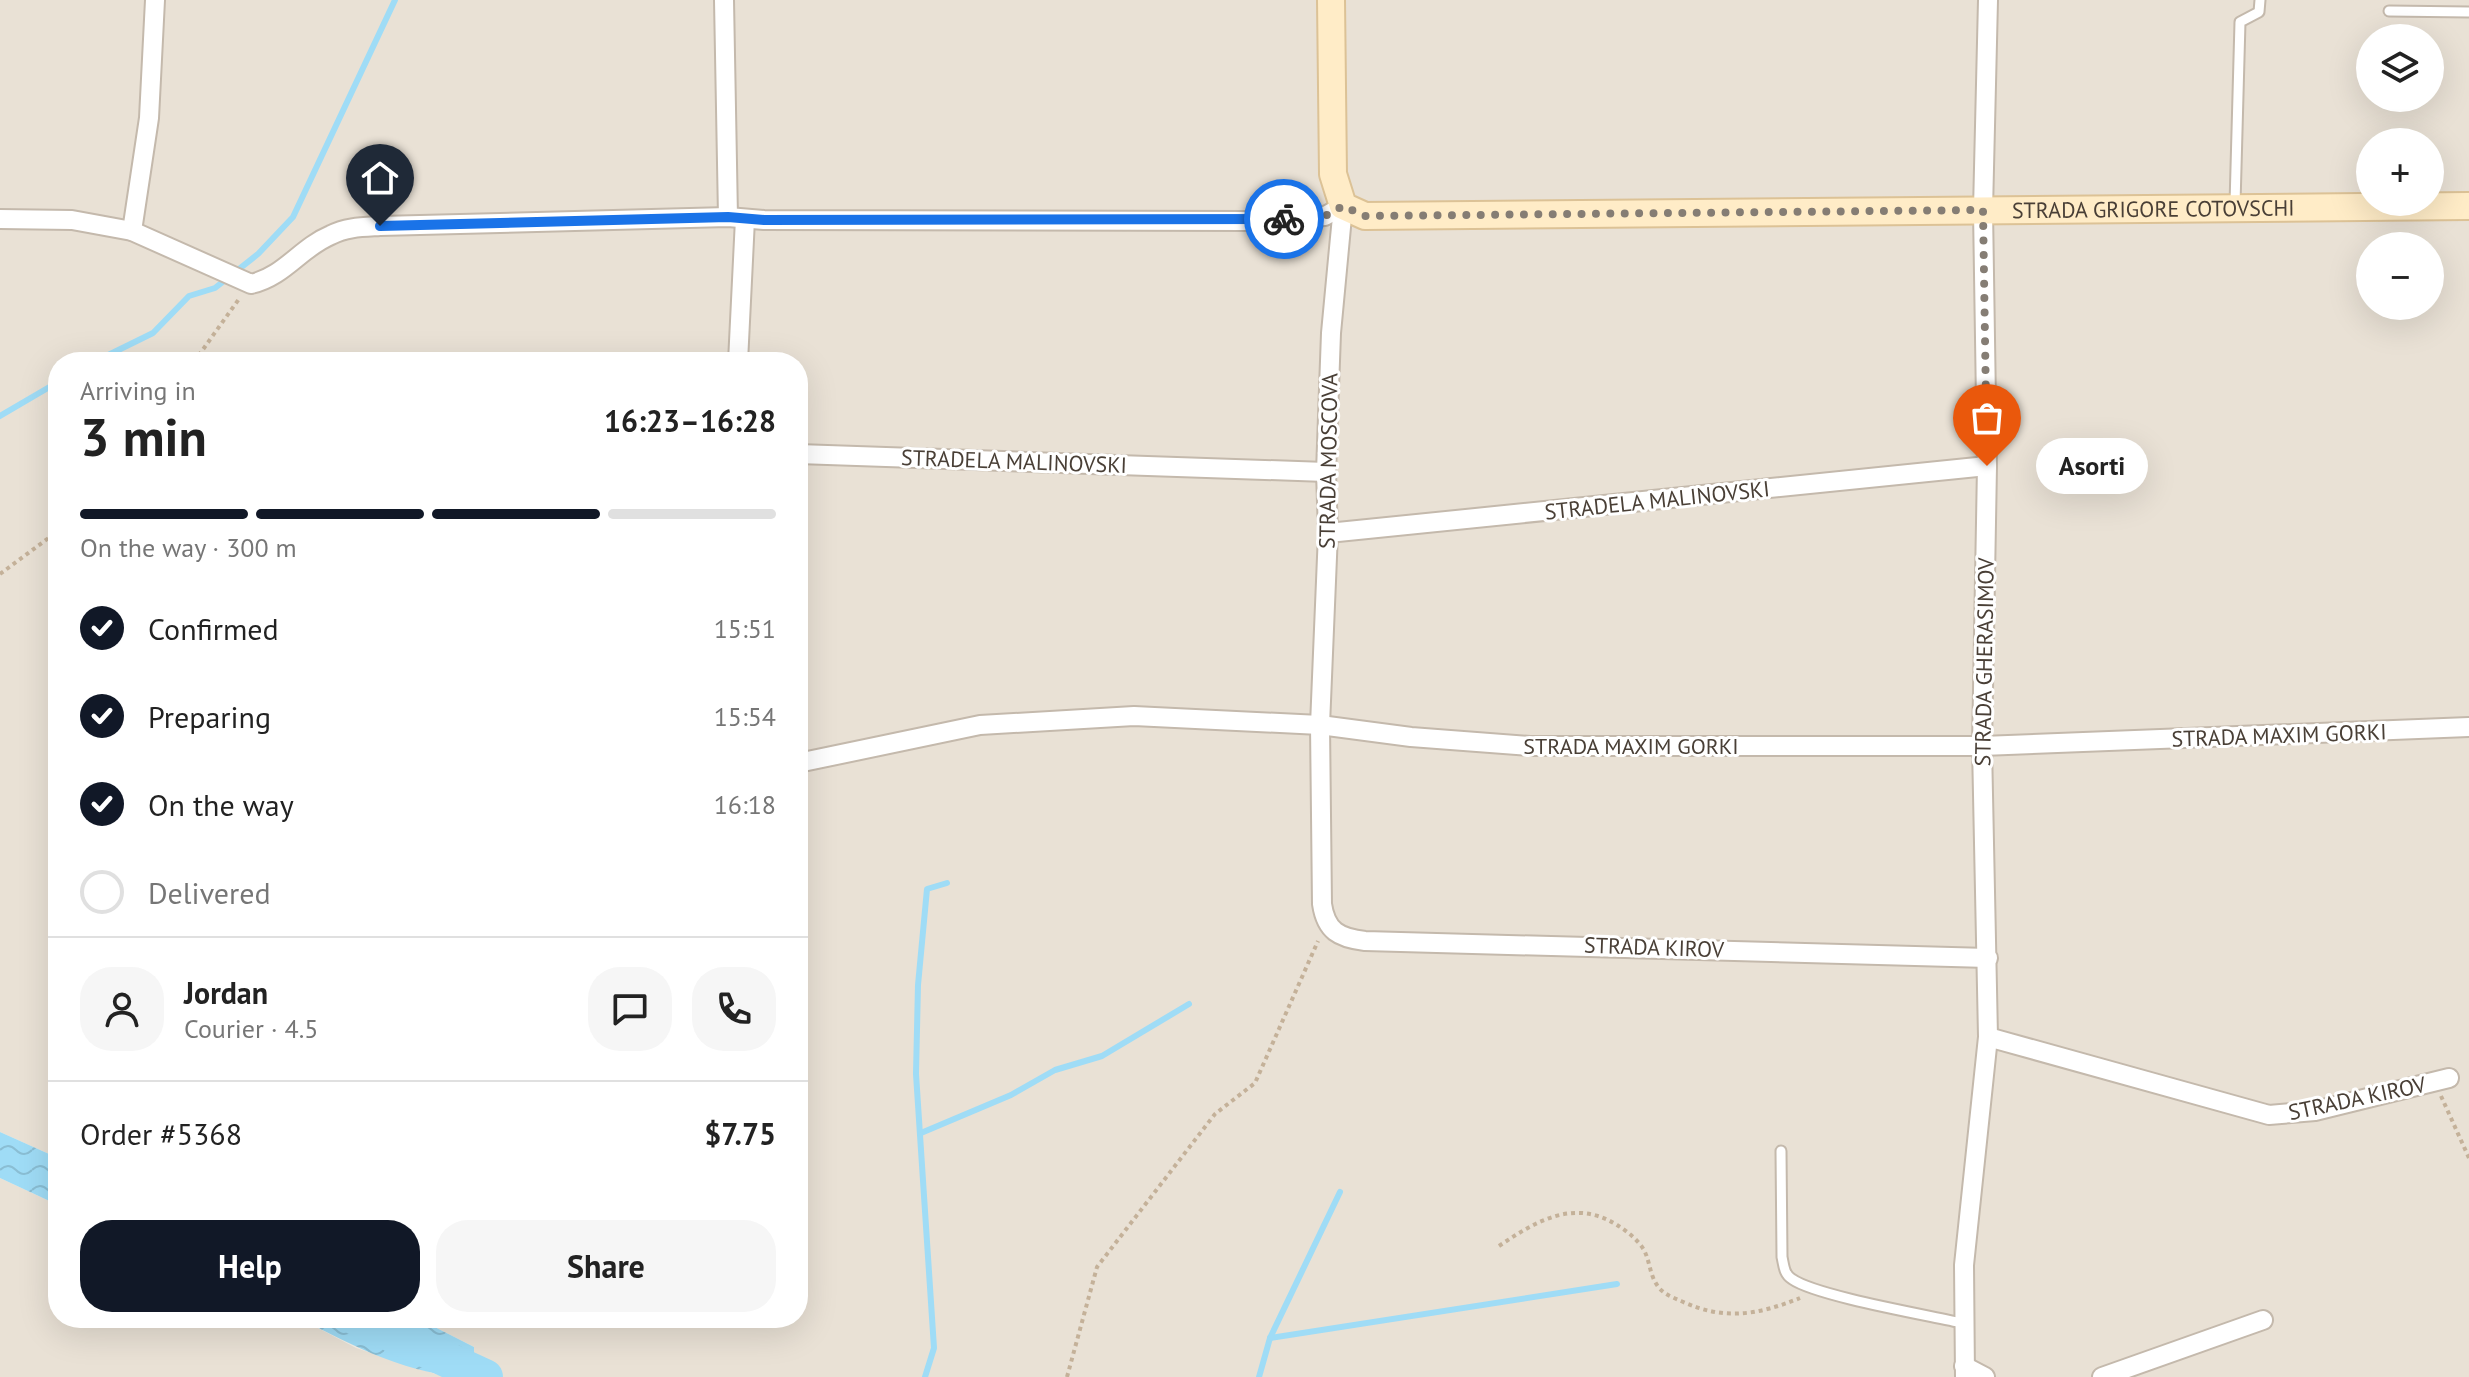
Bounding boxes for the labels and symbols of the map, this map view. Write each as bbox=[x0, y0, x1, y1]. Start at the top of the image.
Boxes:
pin bbox=[346, 144, 414, 226]
courier bbox=[1244, 179, 1324, 259]
street label: STRADA GRIGORE COTOVSCHI bbox=[2012, 194, 2295, 224]
street label: STRADA MOSCOVA bbox=[1312, 373, 1344, 549]
pin bbox=[1953, 384, 2021, 466]
callout: Asorti bbox=[2035, 438, 2147, 494]
street label: STRADELA MALINOVSKI bbox=[901, 443, 1127, 479]
street label: STRADELA MALINOVSKI bbox=[1543, 474, 1771, 526]
street label: STRADA GHERASIMOV bbox=[1968, 557, 2000, 767]
street label: STRADA MAXIM GORKI bbox=[2171, 717, 2387, 753]
street label: STRADA MAXIM GORKI bbox=[1523, 732, 1739, 760]
street label: STRADA KIROV bbox=[1584, 931, 1725, 963]
street label: STRADA KIROV bbox=[2286, 1070, 2429, 1126]

